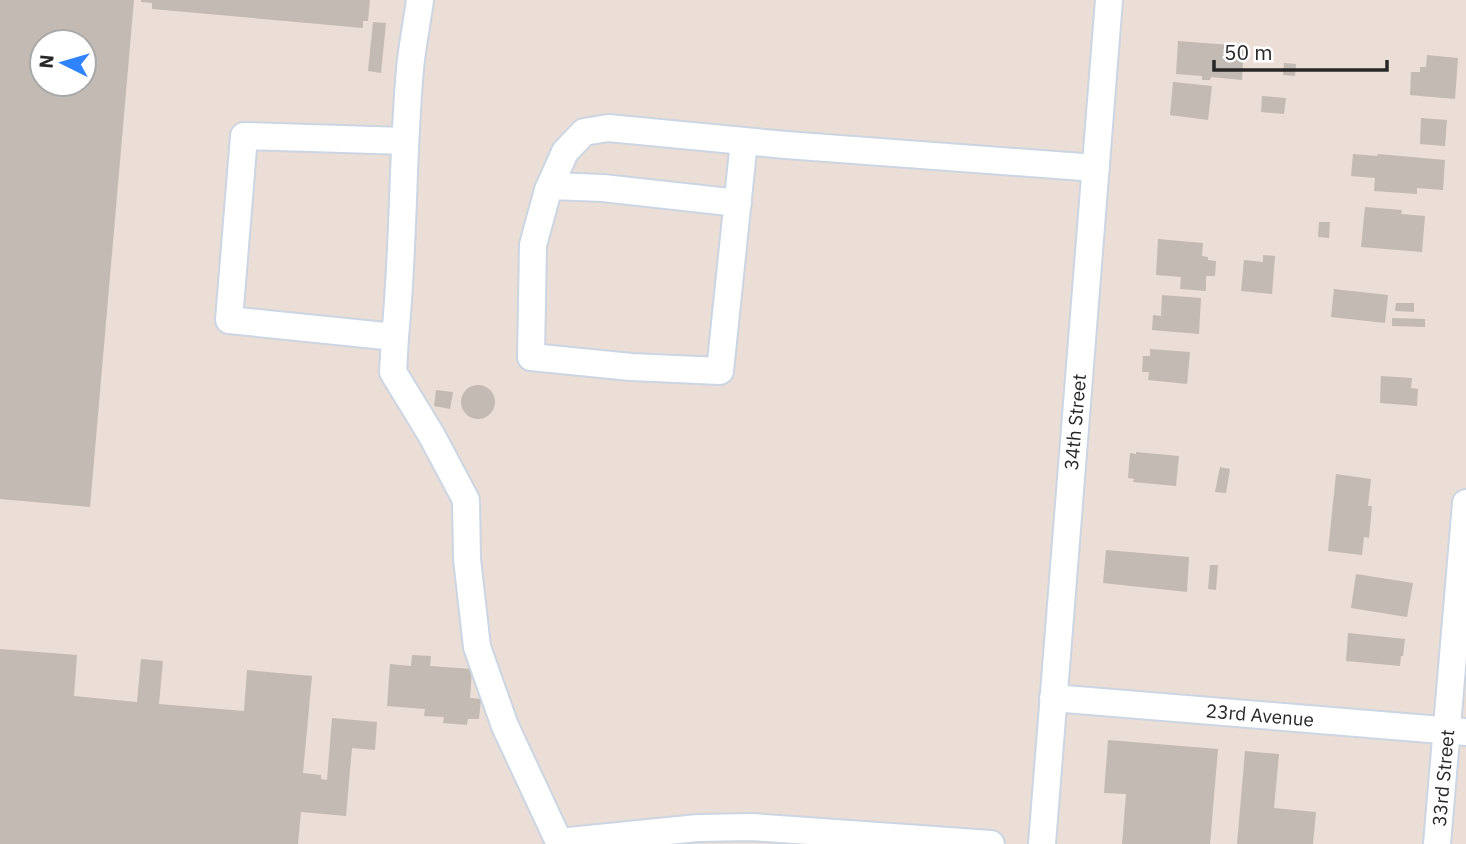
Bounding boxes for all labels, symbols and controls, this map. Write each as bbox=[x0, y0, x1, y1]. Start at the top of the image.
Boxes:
north arrow bbox=[28, 28, 98, 98]
scale bar bbox=[1214, 28, 1387, 72]
text: 50 m bbox=[1224, 38, 1273, 66]
text: N bbox=[34, 54, 59, 69]
street label: 34th Street bbox=[1059, 373, 1091, 471]
street label: 23rd Avenue bbox=[1205, 698, 1315, 732]
street label: 33rd Street bbox=[1427, 728, 1459, 828]

